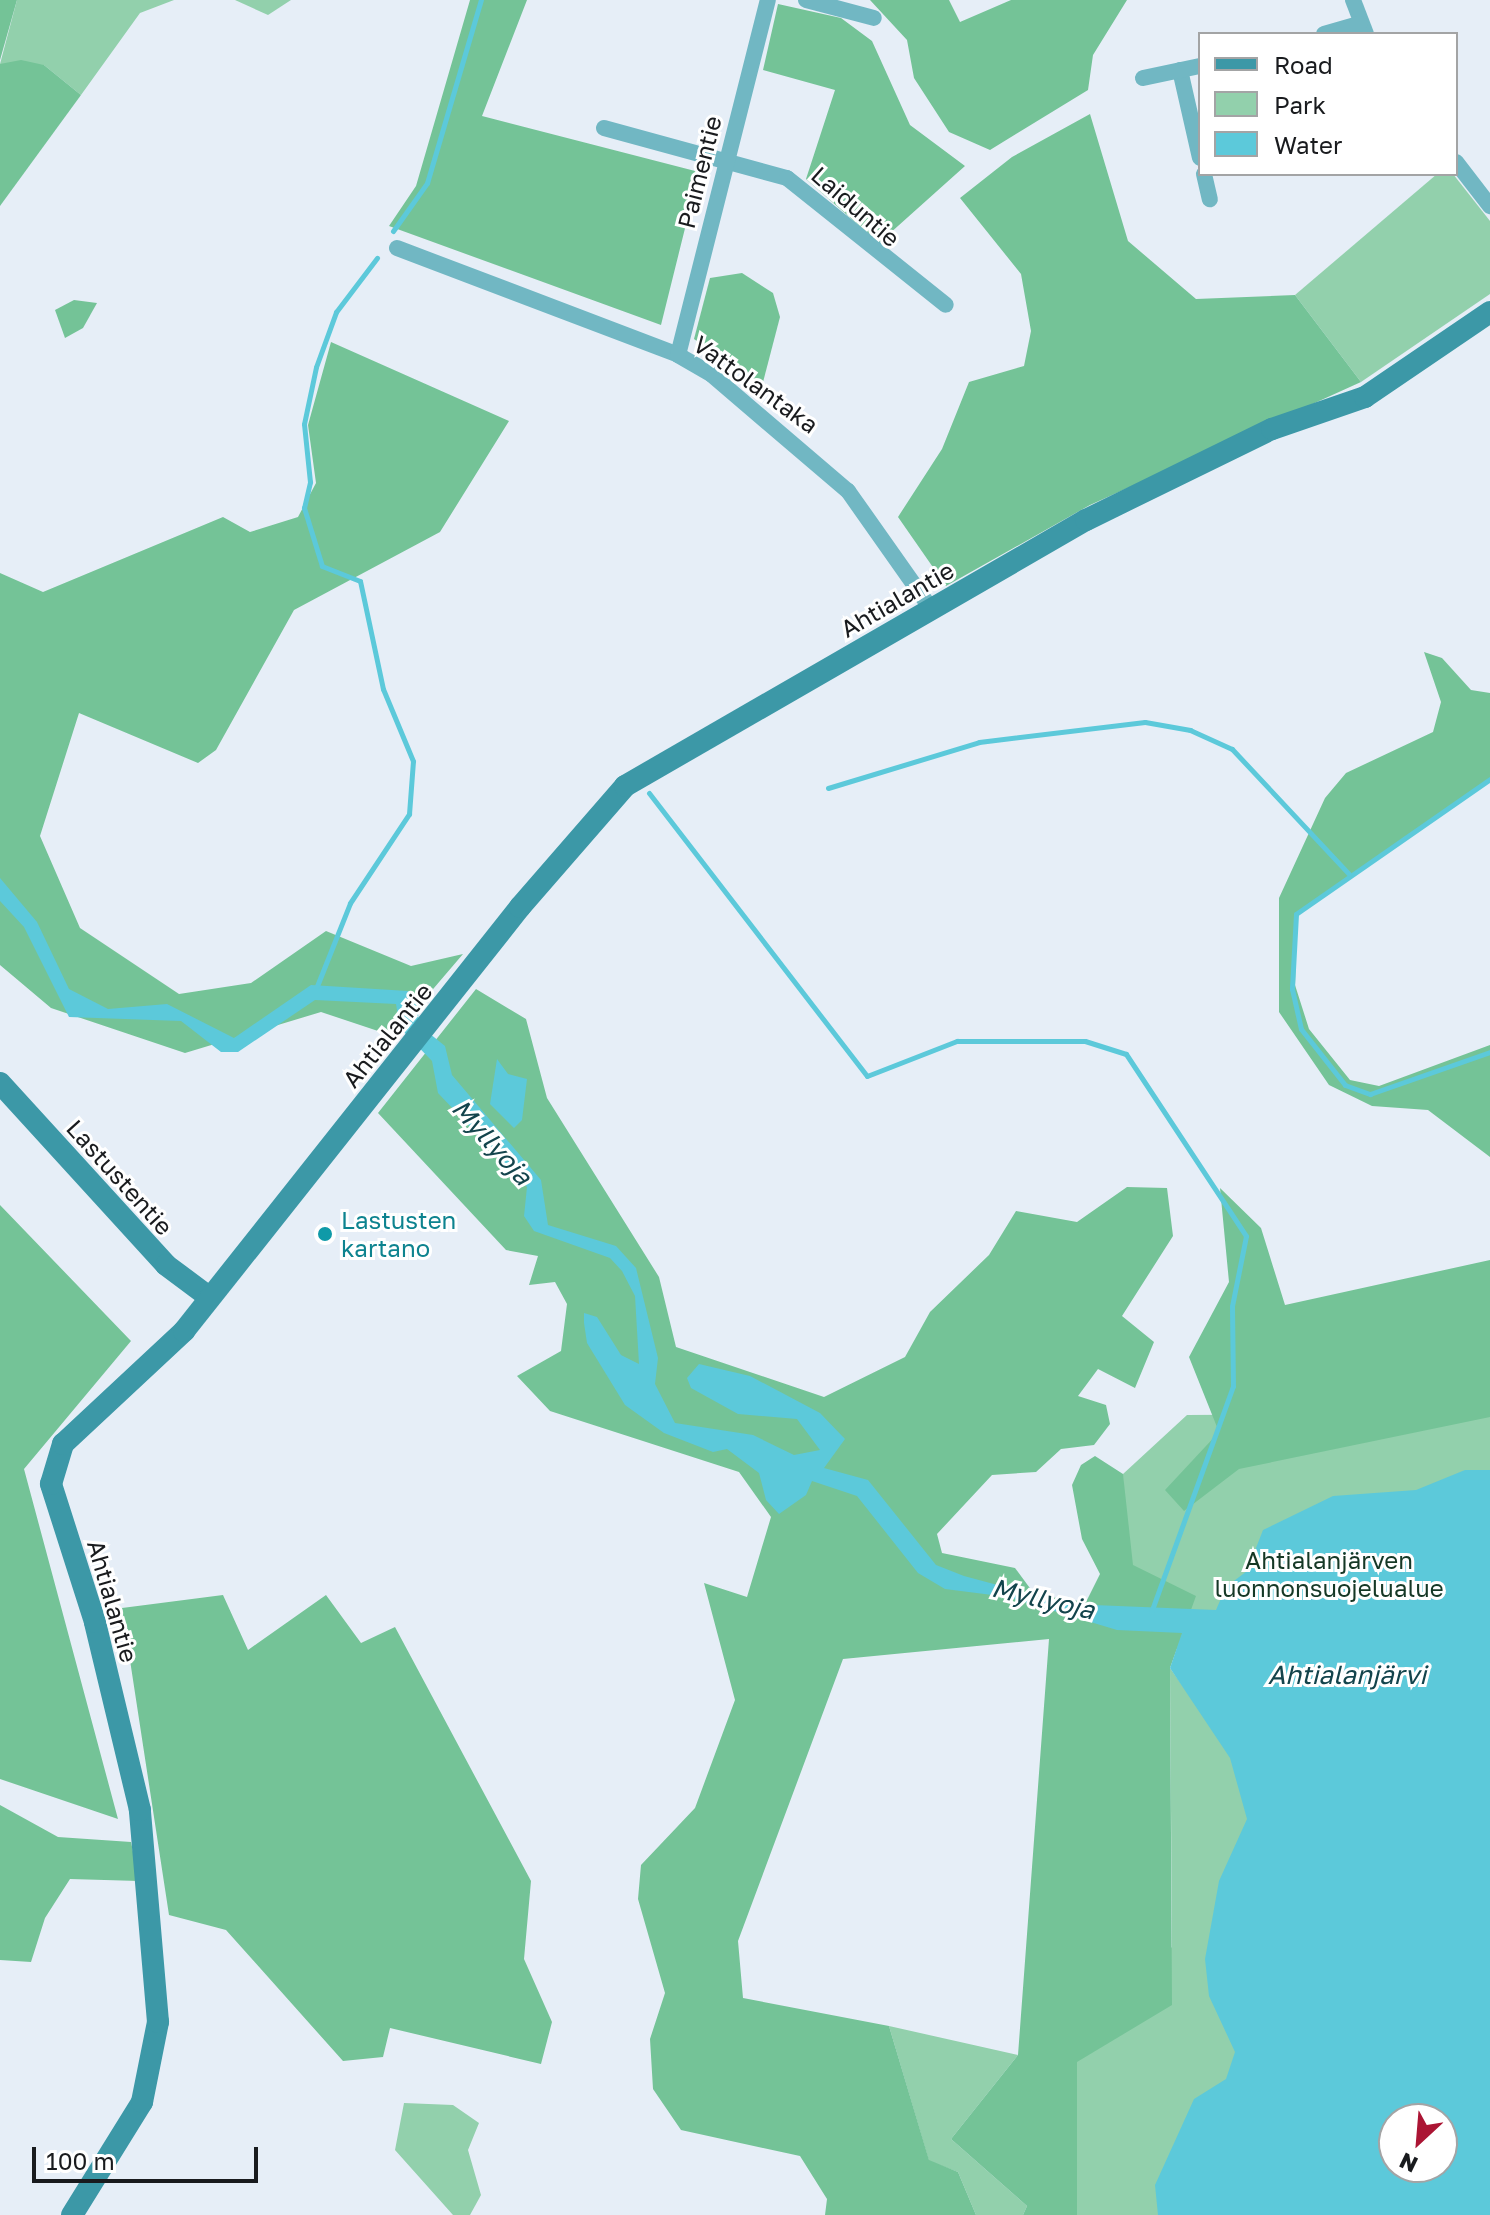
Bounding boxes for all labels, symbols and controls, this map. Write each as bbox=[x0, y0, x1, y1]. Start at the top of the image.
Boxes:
legend bbox=[1198, 32, 1458, 176]
text: Road bbox=[1274, 50, 1333, 79]
text: Park bbox=[1274, 90, 1326, 119]
street label: Paimentie bbox=[671, 113, 727, 231]
text: Water bbox=[1274, 130, 1342, 159]
street label: Laiduntie bbox=[806, 160, 906, 252]
street label: Vattolantaka bbox=[688, 329, 824, 439]
street label: Ahtialantie bbox=[835, 555, 959, 643]
street label: Ahtialantie bbox=[336, 977, 438, 1093]
water label: Myllyoja bbox=[445, 1093, 539, 1191]
street label: Lastustentie bbox=[61, 1113, 179, 1241]
place label: Lastusten kartano bbox=[341, 1206, 456, 1262]
marker: Lastusten kartano bbox=[316, 1225, 334, 1243]
street label: Ahtialantie bbox=[82, 1537, 144, 1665]
park label: Ahtialanjärven luonnonsuojelualue bbox=[1214, 1546, 1444, 1602]
water label: Myllyoja bbox=[989, 1572, 1097, 1626]
water label: Ahtialanjärvi bbox=[1268, 1659, 1426, 1691]
north arrow bbox=[1378, 2103, 1458, 2183]
scale bar bbox=[36, 2131, 262, 2181]
text: 100 m bbox=[46, 2146, 115, 2175]
text: N bbox=[1395, 2147, 1422, 2179]

